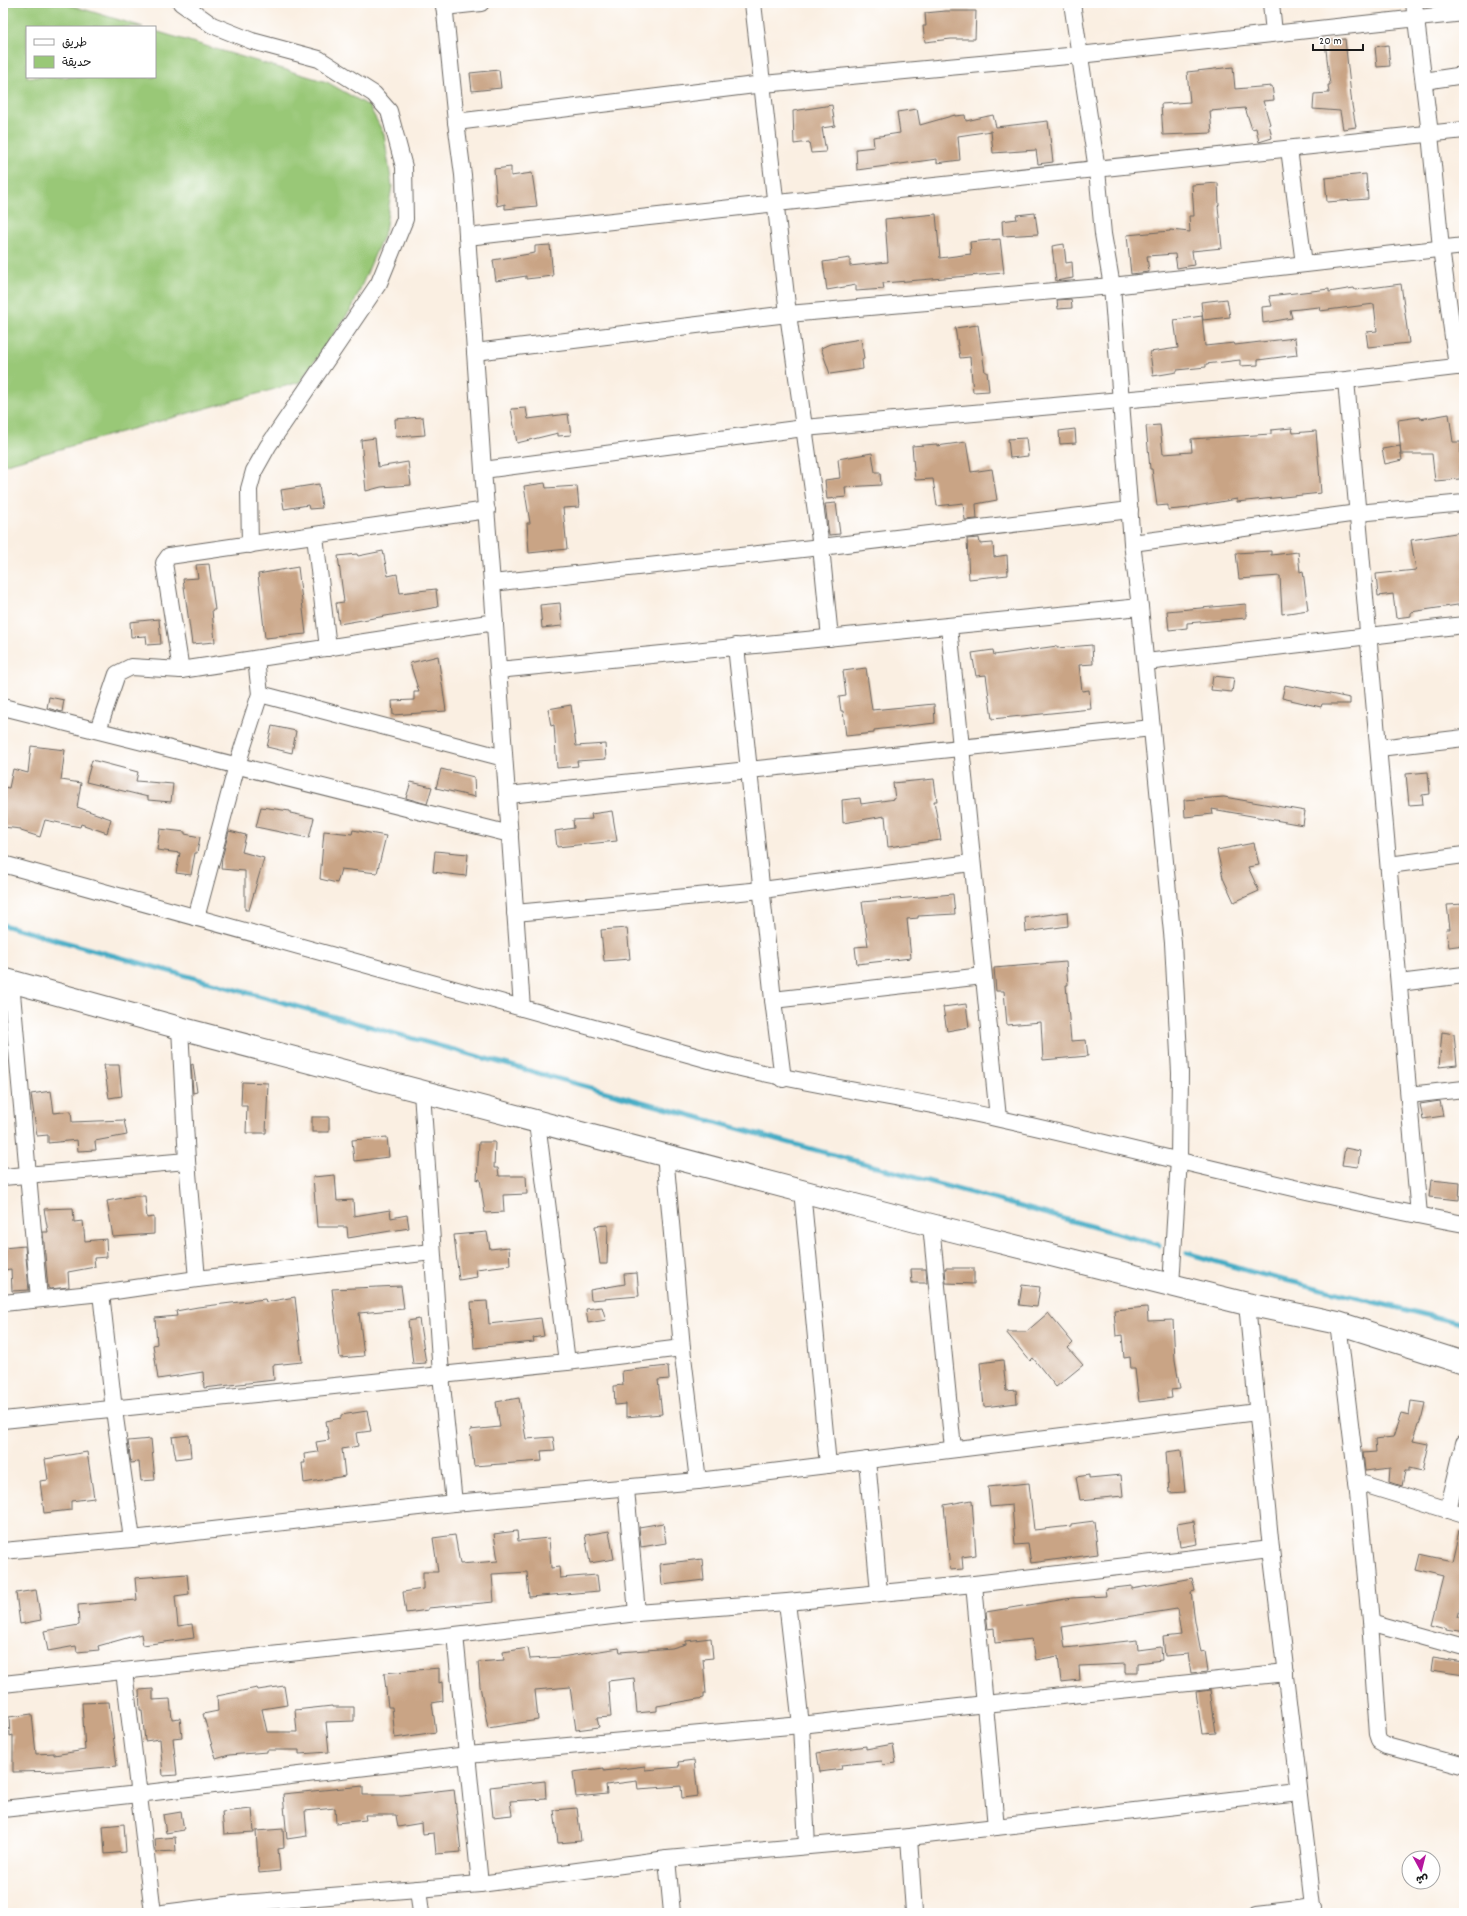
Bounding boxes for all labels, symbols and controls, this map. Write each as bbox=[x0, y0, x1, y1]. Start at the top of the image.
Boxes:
legend bbox=[26, 26, 156, 78]
scale bar bbox=[1313, 26, 1363, 52]
text: 20 m bbox=[1319, 33, 1342, 50]
text: طريق bbox=[62, 35, 87, 52]
text: حديقة bbox=[62, 55, 91, 72]
north arrow bbox=[1401, 1850, 1441, 1890]
text: ش bbox=[1415, 1869, 1429, 1887]

